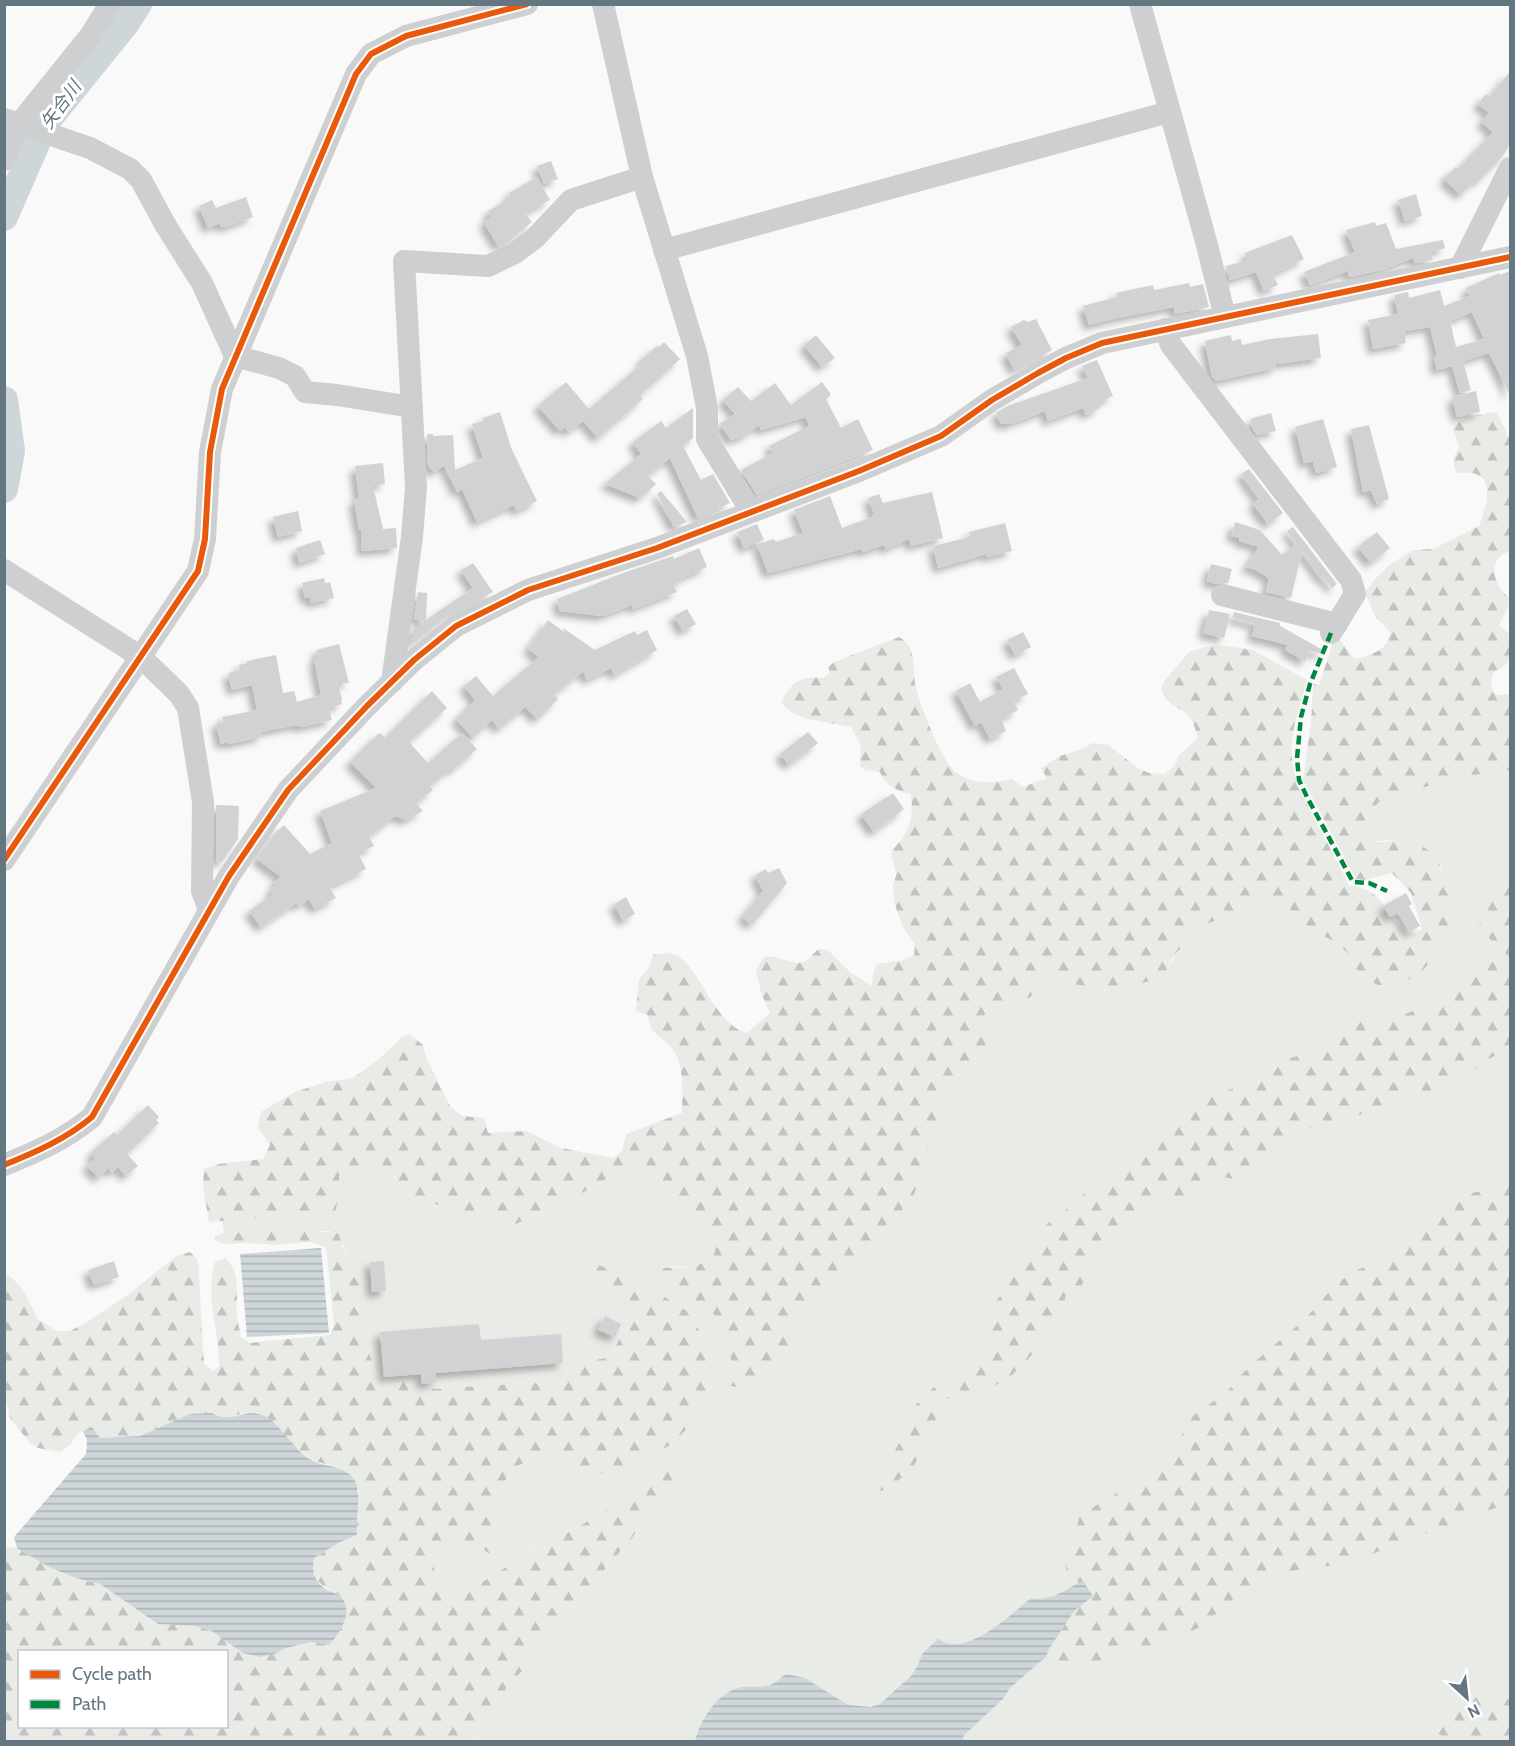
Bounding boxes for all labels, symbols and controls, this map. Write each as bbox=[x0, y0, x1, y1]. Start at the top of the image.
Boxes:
water label: 矢合川 bbox=[36, 75, 87, 133]
legend bbox=[18, 1650, 228, 1728]
text: Cycle path bbox=[72, 1663, 152, 1685]
north arrow bbox=[1437, 1668, 1497, 1728]
text: Path bbox=[72, 1693, 106, 1715]
text: N bbox=[1464, 1700, 1483, 1722]

